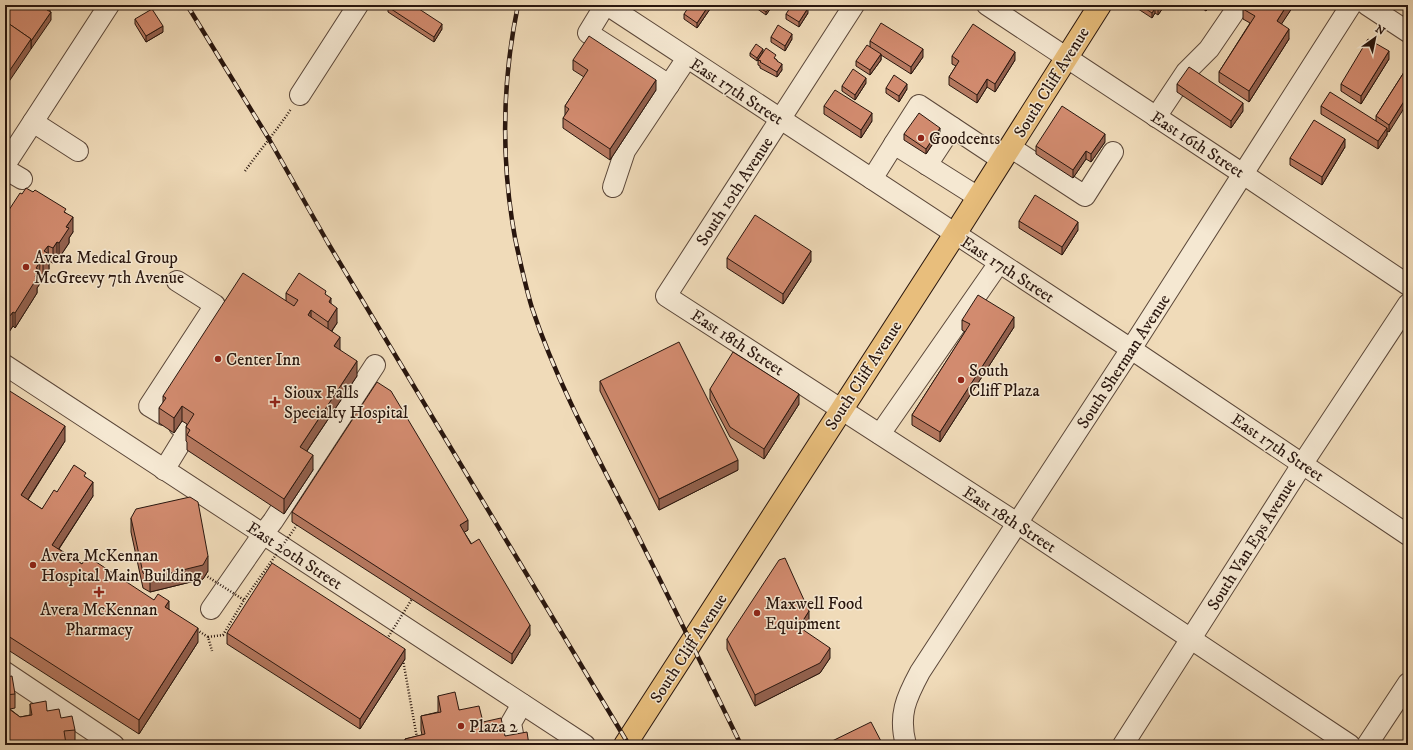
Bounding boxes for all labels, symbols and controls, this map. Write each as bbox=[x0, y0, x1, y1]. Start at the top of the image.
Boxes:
north arrow bbox=[1355, 18, 1395, 58]
text: N bbox=[1372, 22, 1388, 39]
street label: South Cliff Avenue bbox=[1009, 23, 1095, 142]
street label: East 17th Street bbox=[685, 53, 788, 131]
street label: East 16th Street bbox=[1146, 106, 1249, 184]
place label: Goodcents bbox=[929, 128, 1001, 150]
street label: South 10th Avenue bbox=[691, 133, 778, 250]
marker: Goodcents bbox=[916, 133, 926, 143]
street label: East 17th Street bbox=[956, 231, 1059, 309]
place label: Avera Medical Group McGreevy 7th Avenue bbox=[34, 247, 184, 289]
marker: Avera Medical Group McGreevy 7th Avenue bbox=[21, 262, 31, 272]
street label: South Sherman Avenue bbox=[1072, 290, 1176, 433]
street label: East 18th Street bbox=[687, 304, 789, 381]
street label: South Cliff Avenue bbox=[820, 317, 907, 435]
place label: Center Inn bbox=[226, 349, 300, 371]
marker: Center Inn bbox=[213, 354, 223, 364]
place label: South Cliff Plaza bbox=[969, 360, 1040, 402]
marker: South Cliff Plaza bbox=[956, 375, 966, 385]
place label: Sioux Falls Specialty Hospital bbox=[284, 382, 408, 424]
marker: Sioux Falls Specialty Hospital bbox=[269, 396, 281, 408]
street label: East 17th Street bbox=[1227, 409, 1329, 487]
street label: South Van Eps Avenue bbox=[1202, 474, 1301, 615]
street label: East 18th Street bbox=[959, 481, 1061, 558]
street label: East 20th Street bbox=[242, 517, 347, 595]
place label: Avera McKennan Hospital Main Building bbox=[41, 545, 202, 587]
marker: Avera McKennan Hospital Main Building bbox=[28, 560, 38, 570]
marker: Avera McKennan Pharmacy bbox=[94, 587, 104, 597]
street label: South Cliff Avenue bbox=[645, 590, 732, 708]
place label: Maxwell Food Equipment bbox=[765, 593, 863, 635]
place label: Avera McKennan Pharmacy bbox=[40, 599, 158, 641]
marker: Maxwell Food Equipment bbox=[752, 608, 762, 618]
place label: Plaza 2 bbox=[469, 716, 518, 738]
marker: Plaza 2 bbox=[456, 721, 466, 731]

